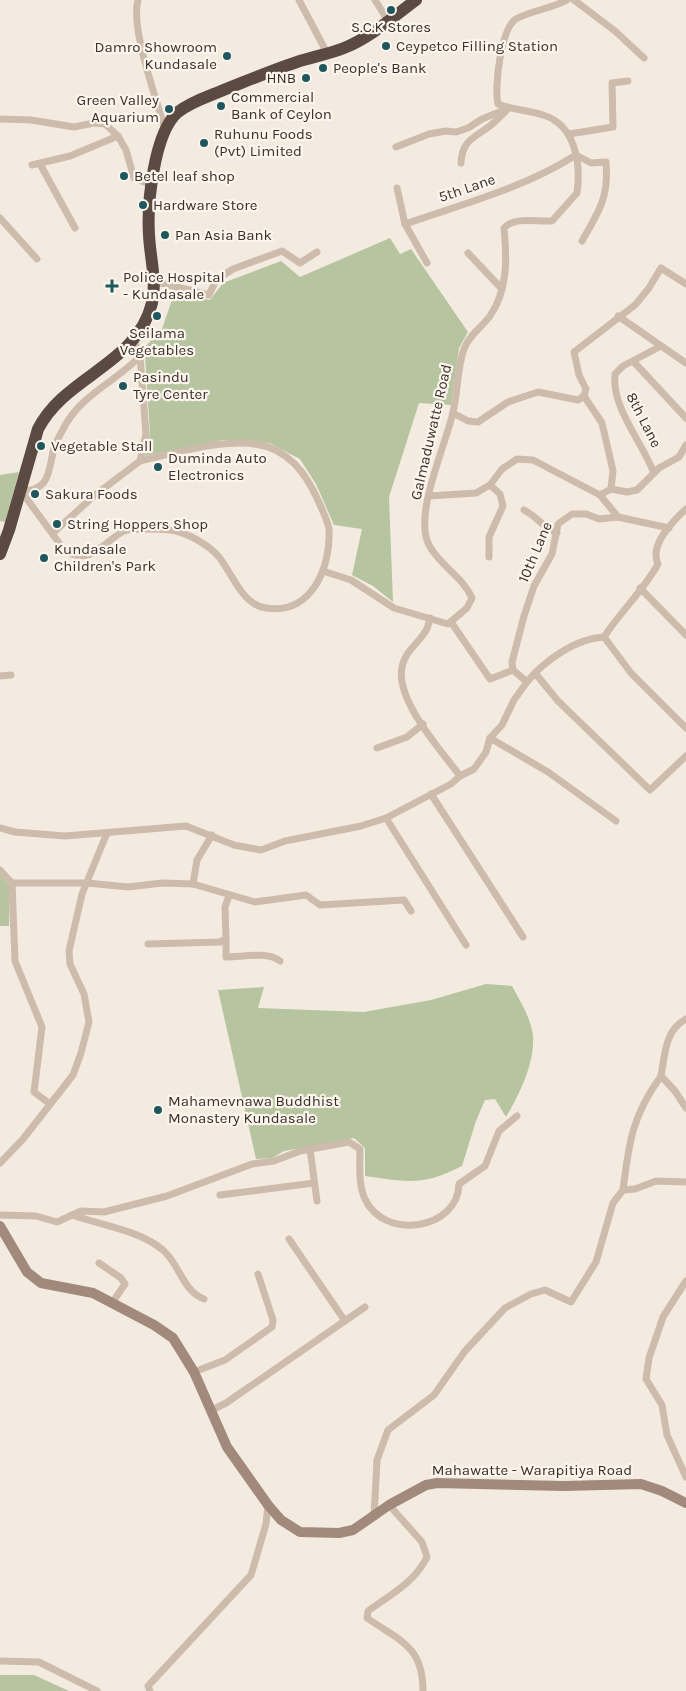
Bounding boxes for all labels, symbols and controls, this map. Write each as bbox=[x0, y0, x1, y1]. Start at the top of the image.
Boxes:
marker: S.C.K Stores bbox=[385, 4, 397, 16]
place label: S.C.K Stores bbox=[351, 18, 431, 36]
place label: Ceypetco Filling Station bbox=[396, 37, 558, 55]
place label: Damro Showroom Kundasale bbox=[95, 38, 217, 73]
marker: Ceypetco Filling Station bbox=[380, 40, 392, 52]
marker: Damro Showroom Kundasale bbox=[221, 50, 233, 62]
place label: People's Bank bbox=[333, 59, 426, 77]
marker: People's Bank bbox=[317, 62, 329, 74]
place label: HNB bbox=[266, 69, 296, 87]
marker: HNB bbox=[300, 72, 312, 84]
place label: Commercial Bank of Ceylon bbox=[231, 88, 332, 123]
place label: Green Valley Aquarium bbox=[77, 91, 159, 126]
marker: Commercial Bank of Ceylon bbox=[215, 100, 227, 112]
marker: Green Valley Aquarium bbox=[163, 103, 175, 115]
place label: Ruhunu Foods (Pvt) Limited bbox=[214, 125, 313, 160]
marker: Ruhunu Foods (Pvt) Limited bbox=[198, 137, 210, 149]
place label: Betel leaf shop bbox=[134, 167, 235, 185]
marker: Betel leaf shop bbox=[118, 170, 130, 182]
street label: 5th Lane bbox=[436, 170, 498, 206]
place label: Hardware Store bbox=[153, 196, 257, 214]
marker: Hardware Store bbox=[137, 199, 149, 211]
place label: Pan Asia Bank bbox=[175, 226, 272, 244]
marker: Pan Asia Bank bbox=[159, 229, 171, 241]
place label: Police Hospital - Kundasale bbox=[123, 268, 225, 303]
marker: Police Hospital - Kundasale bbox=[105, 279, 119, 293]
marker: Seilama Vegetables bbox=[151, 310, 163, 322]
place label: Seilama Vegetables bbox=[120, 324, 194, 359]
street label: Galmaduwatte Road bbox=[407, 362, 455, 502]
place label: Pasindu Tyre Center bbox=[133, 368, 208, 403]
marker: Pasindu Tyre Center bbox=[117, 380, 129, 392]
street label: 8th Lane bbox=[622, 389, 666, 451]
place label: Vegetable Stall bbox=[51, 437, 152, 455]
marker: Vegetable Stall bbox=[35, 440, 47, 452]
place label: Duminda Auto Electronics bbox=[168, 449, 267, 484]
marker: Duminda Auto Electronics bbox=[152, 461, 164, 473]
place label: Sakura Foods bbox=[45, 485, 138, 503]
marker: Sakura Foods bbox=[29, 488, 41, 500]
place label: String Hoppers Shop bbox=[67, 515, 208, 533]
marker: String Hoppers Shop bbox=[51, 518, 63, 530]
street label: 10th Lane bbox=[514, 519, 556, 585]
place label: Kundasale Children's Park bbox=[54, 540, 156, 575]
marker: Kundasale Children's Park bbox=[38, 552, 50, 564]
place label: Mahamevnawa Buddhist Monastery Kundasale bbox=[168, 1092, 339, 1127]
marker: Mahamevnawa Buddhist Monastery Kundasale bbox=[152, 1104, 164, 1116]
street label: Mahawatte - Warapitiya Road bbox=[432, 1461, 632, 1479]

